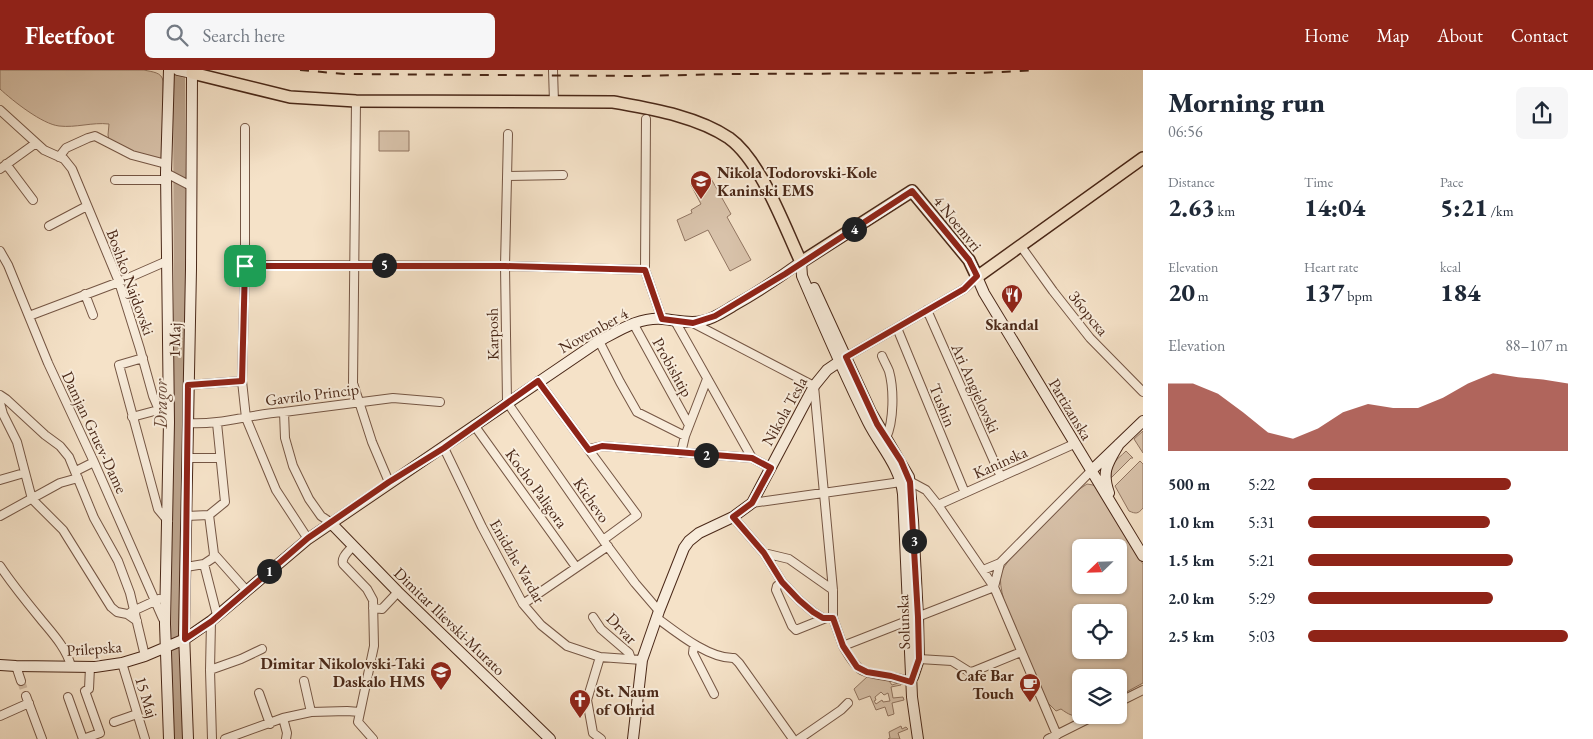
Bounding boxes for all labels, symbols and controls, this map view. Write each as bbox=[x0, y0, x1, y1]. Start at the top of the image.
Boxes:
search box bbox=[145, 13, 495, 58]
text: Fleetfoot bbox=[25, 20, 115, 51]
icon: search bbox=[163, 21, 191, 49]
text: Search here bbox=[203, 23, 285, 48]
text: Home bbox=[1304, 24, 1349, 47]
text: Map bbox=[1377, 24, 1409, 47]
text: About bbox=[1437, 24, 1483, 47]
text: Contact bbox=[1511, 24, 1568, 47]
text: Morning run bbox=[1168, 84, 1325, 120]
button: share bbox=[1516, 87, 1568, 139]
text: 06:56 bbox=[1168, 121, 1203, 142]
place label: Nikola Todorovski-Kole Kaninski EMS bbox=[717, 162, 877, 201]
school or university icon: Nikola Todorovski-Kole Kaninski EMS bbox=[689, 169, 713, 200]
text: Distance bbox=[1168, 173, 1215, 191]
text: Time bbox=[1304, 173, 1333, 191]
text: Pace bbox=[1440, 173, 1464, 191]
street label: 4 Noemvri bbox=[929, 191, 987, 256]
text: 2.63 bbox=[1168, 191, 1215, 223]
text: 14:04 bbox=[1304, 191, 1365, 223]
text: 5:21 bbox=[1440, 191, 1488, 223]
text: km bbox=[1215, 202, 1235, 220]
text: /km bbox=[1488, 202, 1514, 220]
pin: 4 bbox=[842, 216, 866, 242]
text: 4 bbox=[851, 220, 858, 238]
street label: Boshko Najdovski bbox=[102, 226, 159, 338]
pin bbox=[224, 245, 266, 287]
icon: arrive bbox=[231, 252, 259, 280]
pin: 5 bbox=[372, 252, 396, 278]
text: 5 bbox=[381, 256, 388, 274]
text: Elevation bbox=[1168, 258, 1218, 276]
text: Heart rate bbox=[1304, 258, 1358, 276]
text: kcal bbox=[1440, 258, 1461, 276]
text: 20 bbox=[1168, 276, 1195, 308]
text: 137 bbox=[1304, 276, 1345, 308]
text: 184 bbox=[1440, 276, 1481, 308]
restaurant icon: Skandal bbox=[1000, 283, 1024, 314]
street label: Зборска bbox=[1064, 286, 1114, 341]
text: m bbox=[1195, 287, 1209, 305]
text: bpm bbox=[1345, 287, 1373, 305]
street label: November 4 bbox=[555, 303, 632, 358]
street label: Karposh bbox=[482, 308, 503, 360]
place label: Skandal bbox=[985, 314, 1039, 335]
street label: 1 Maj bbox=[164, 322, 185, 358]
street label: Probishtip bbox=[648, 334, 697, 401]
text: Elevation bbox=[1168, 335, 1226, 356]
text: 88–107 m bbox=[1505, 335, 1568, 356]
street label: Ari Angjelovski bbox=[946, 339, 1005, 436]
street label: Damjan Gruev-Dame bbox=[57, 368, 132, 497]
street label: Nikola Tesla bbox=[757, 372, 812, 450]
street label: Partizanska bbox=[1044, 374, 1098, 445]
water label: Dragor bbox=[149, 378, 173, 430]
street label: Gavrilo Princip bbox=[264, 378, 360, 411]
street label: Tushin bbox=[924, 380, 961, 430]
street label: Kaninska bbox=[970, 441, 1031, 484]
pin: 2 bbox=[694, 442, 718, 468]
street label: Kocho Paligora bbox=[501, 444, 573, 533]
text: 2 bbox=[703, 446, 710, 464]
street label: Kichevo bbox=[569, 474, 615, 527]
text: 500 m bbox=[1168, 474, 1210, 495]
text: 5:22 bbox=[1248, 474, 1275, 495]
text: 1.0 km bbox=[1168, 512, 1214, 533]
text: 5:31 bbox=[1248, 512, 1275, 533]
street label: Enidzhe Vardar bbox=[485, 515, 550, 608]
pin: 3 bbox=[902, 528, 926, 554]
text: 3 bbox=[911, 532, 918, 550]
north arrow bbox=[1072, 539, 1128, 594]
map controls bbox=[1072, 539, 1127, 724]
text: 1.5 km bbox=[1168, 550, 1214, 571]
text: 5:21 bbox=[1248, 550, 1275, 571]
pin: 1 bbox=[256, 558, 282, 584]
text: 1 bbox=[266, 562, 273, 580]
street label: Dimitar Ilievski-Murato bbox=[389, 563, 510, 680]
text: 2.0 km bbox=[1168, 588, 1214, 609]
text: 5:29 bbox=[1248, 588, 1275, 609]
street label: Solunska bbox=[892, 594, 915, 650]
button: locate bbox=[1072, 604, 1127, 659]
street label: Drvar bbox=[602, 608, 642, 649]
text: 2.5 km bbox=[1168, 626, 1214, 647]
text: 5:03 bbox=[1248, 626, 1275, 647]
street label: Prilepska bbox=[66, 636, 123, 661]
place label: Dimitar Nikolovski-Taki Daskalo HMS bbox=[261, 653, 425, 692]
school or university icon: Dimitar Nikolovski-Taki Daskalo HMS bbox=[429, 660, 453, 691]
place label: Cafe Bar Touch bbox=[956, 665, 1014, 704]
button: layers bbox=[1072, 669, 1127, 724]
cafe icon: Cafe Bar Touch bbox=[1018, 672, 1042, 703]
street label: 15 Maj bbox=[130, 674, 163, 721]
place label: St. Naum of Ohrid bbox=[596, 681, 659, 720]
church icon: St. Naum of Ohrid bbox=[568, 688, 592, 719]

